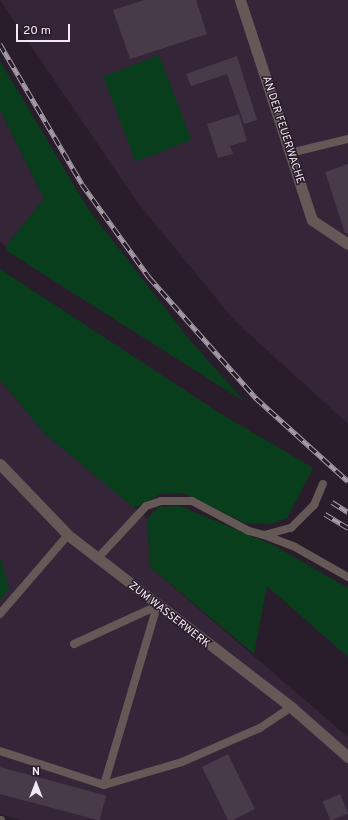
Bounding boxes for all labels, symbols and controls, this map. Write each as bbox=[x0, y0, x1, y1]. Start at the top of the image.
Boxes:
scale bar bbox=[18, 16, 72, 42]
text: 20 m bbox=[23, 23, 51, 39]
street label: AN DER FEUERWACHE bbox=[259, 74, 307, 186]
street label: ZUM WASSERWERK bbox=[126, 579, 212, 651]
north arrow bbox=[16, 764, 56, 804]
text: N bbox=[32, 765, 40, 779]

